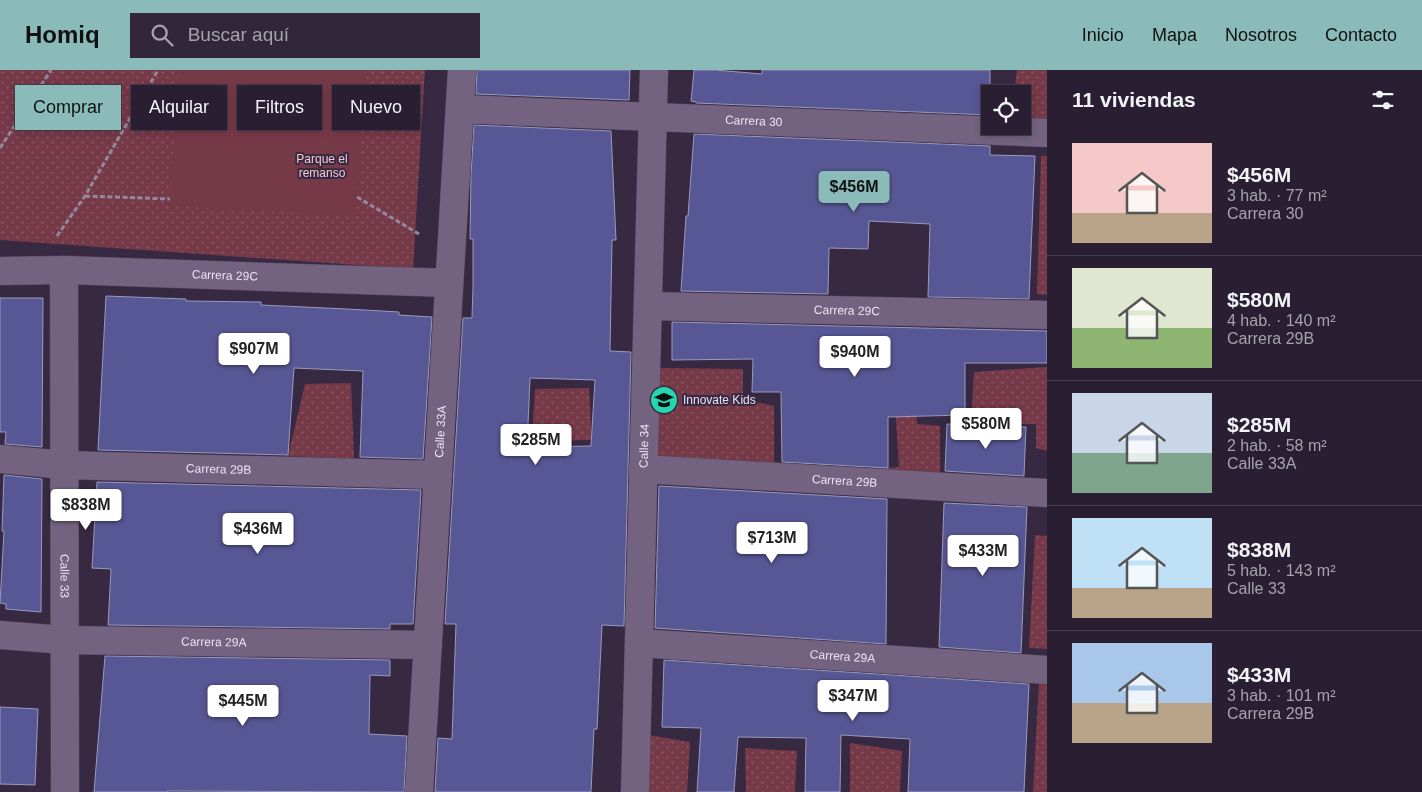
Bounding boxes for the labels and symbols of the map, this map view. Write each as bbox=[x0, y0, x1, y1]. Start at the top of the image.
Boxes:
street label: Carrera 30 bbox=[725, 113, 783, 129]
park label: Parque el remanso bbox=[296, 152, 348, 180]
pin: $456M bbox=[819, 170, 889, 213]
street label: Carrera 29C bbox=[192, 267, 259, 284]
street label: Carrera 29C bbox=[814, 303, 880, 318]
pin: $907M bbox=[219, 332, 289, 375]
pin: $940M bbox=[820, 336, 890, 378]
school or university icon: Innovate Kids bbox=[649, 385, 679, 415]
place label: Innovate Kids bbox=[683, 393, 756, 407]
street label: Calle 33A bbox=[432, 405, 449, 458]
pin: $580M bbox=[951, 408, 1021, 450]
pin: $285M bbox=[501, 424, 571, 466]
street label: Calle 34 bbox=[637, 424, 652, 468]
street label: Carrera 29B bbox=[186, 461, 252, 477]
street label: Carrera 29B bbox=[812, 472, 878, 490]
pin: $838M bbox=[51, 488, 121, 531]
pin: $436M bbox=[223, 512, 293, 555]
pin: $713M bbox=[737, 522, 807, 564]
pin: $433M bbox=[948, 534, 1018, 577]
street label: Calle 33 bbox=[58, 554, 72, 598]
street label: Carrera 29A bbox=[181, 635, 247, 650]
street label: Carrera 29A bbox=[809, 647, 876, 666]
pin: $347M bbox=[818, 680, 888, 722]
pin: $445M bbox=[208, 684, 278, 727]

